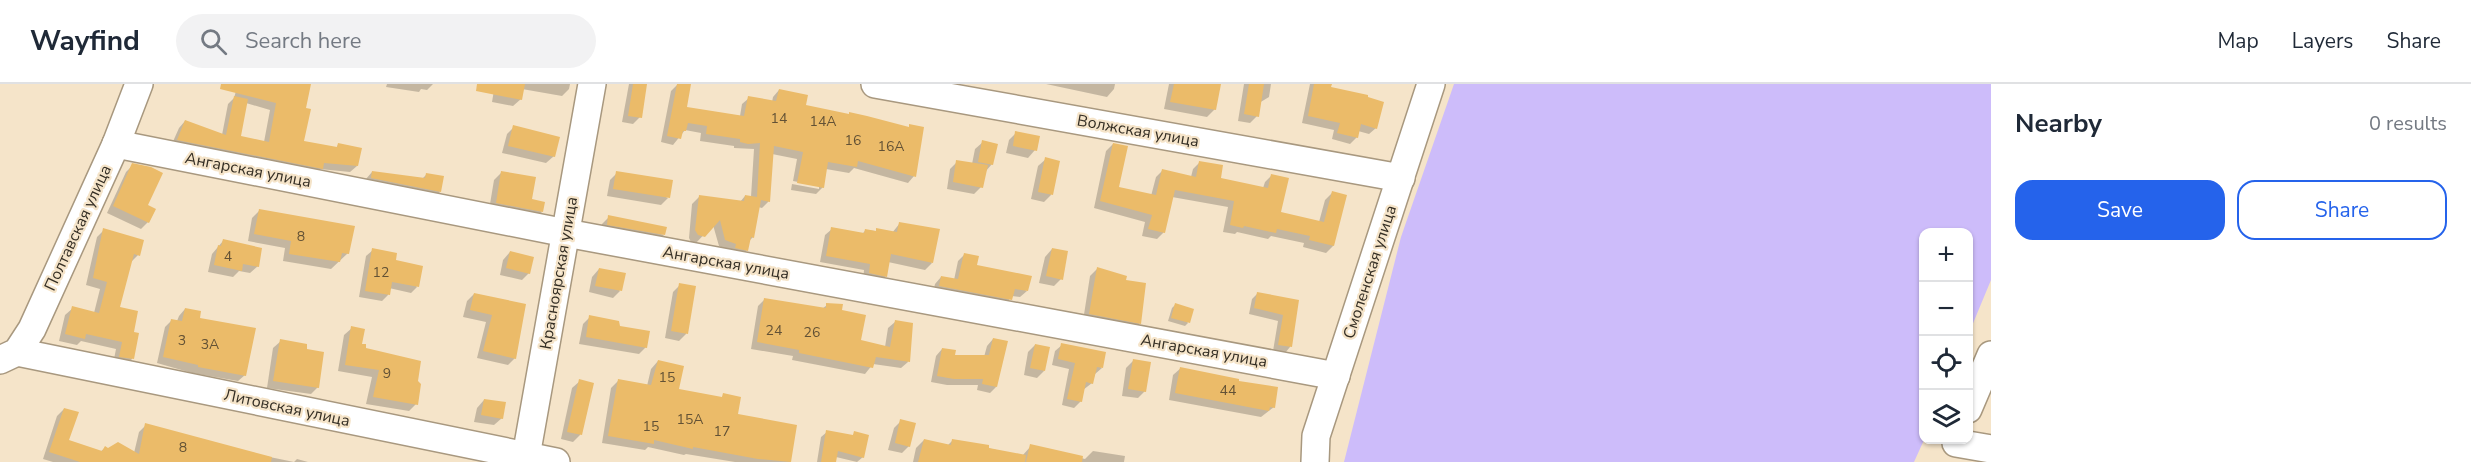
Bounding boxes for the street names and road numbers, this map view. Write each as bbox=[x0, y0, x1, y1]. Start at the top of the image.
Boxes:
street label: Волжская улица bbox=[1075, 109, 1201, 153]
street label: Ангарская улица bbox=[183, 147, 313, 193]
street label: Полтавская улица bbox=[39, 161, 117, 295]
street label: Красноярская улица bbox=[535, 195, 583, 351]
street label: Смоленская улица bbox=[1338, 202, 1402, 342]
street label: Ангарская улица bbox=[661, 241, 791, 285]
street label: Ангарская улица bbox=[1139, 329, 1269, 373]
street label: Литовская улица bbox=[222, 384, 352, 432]

